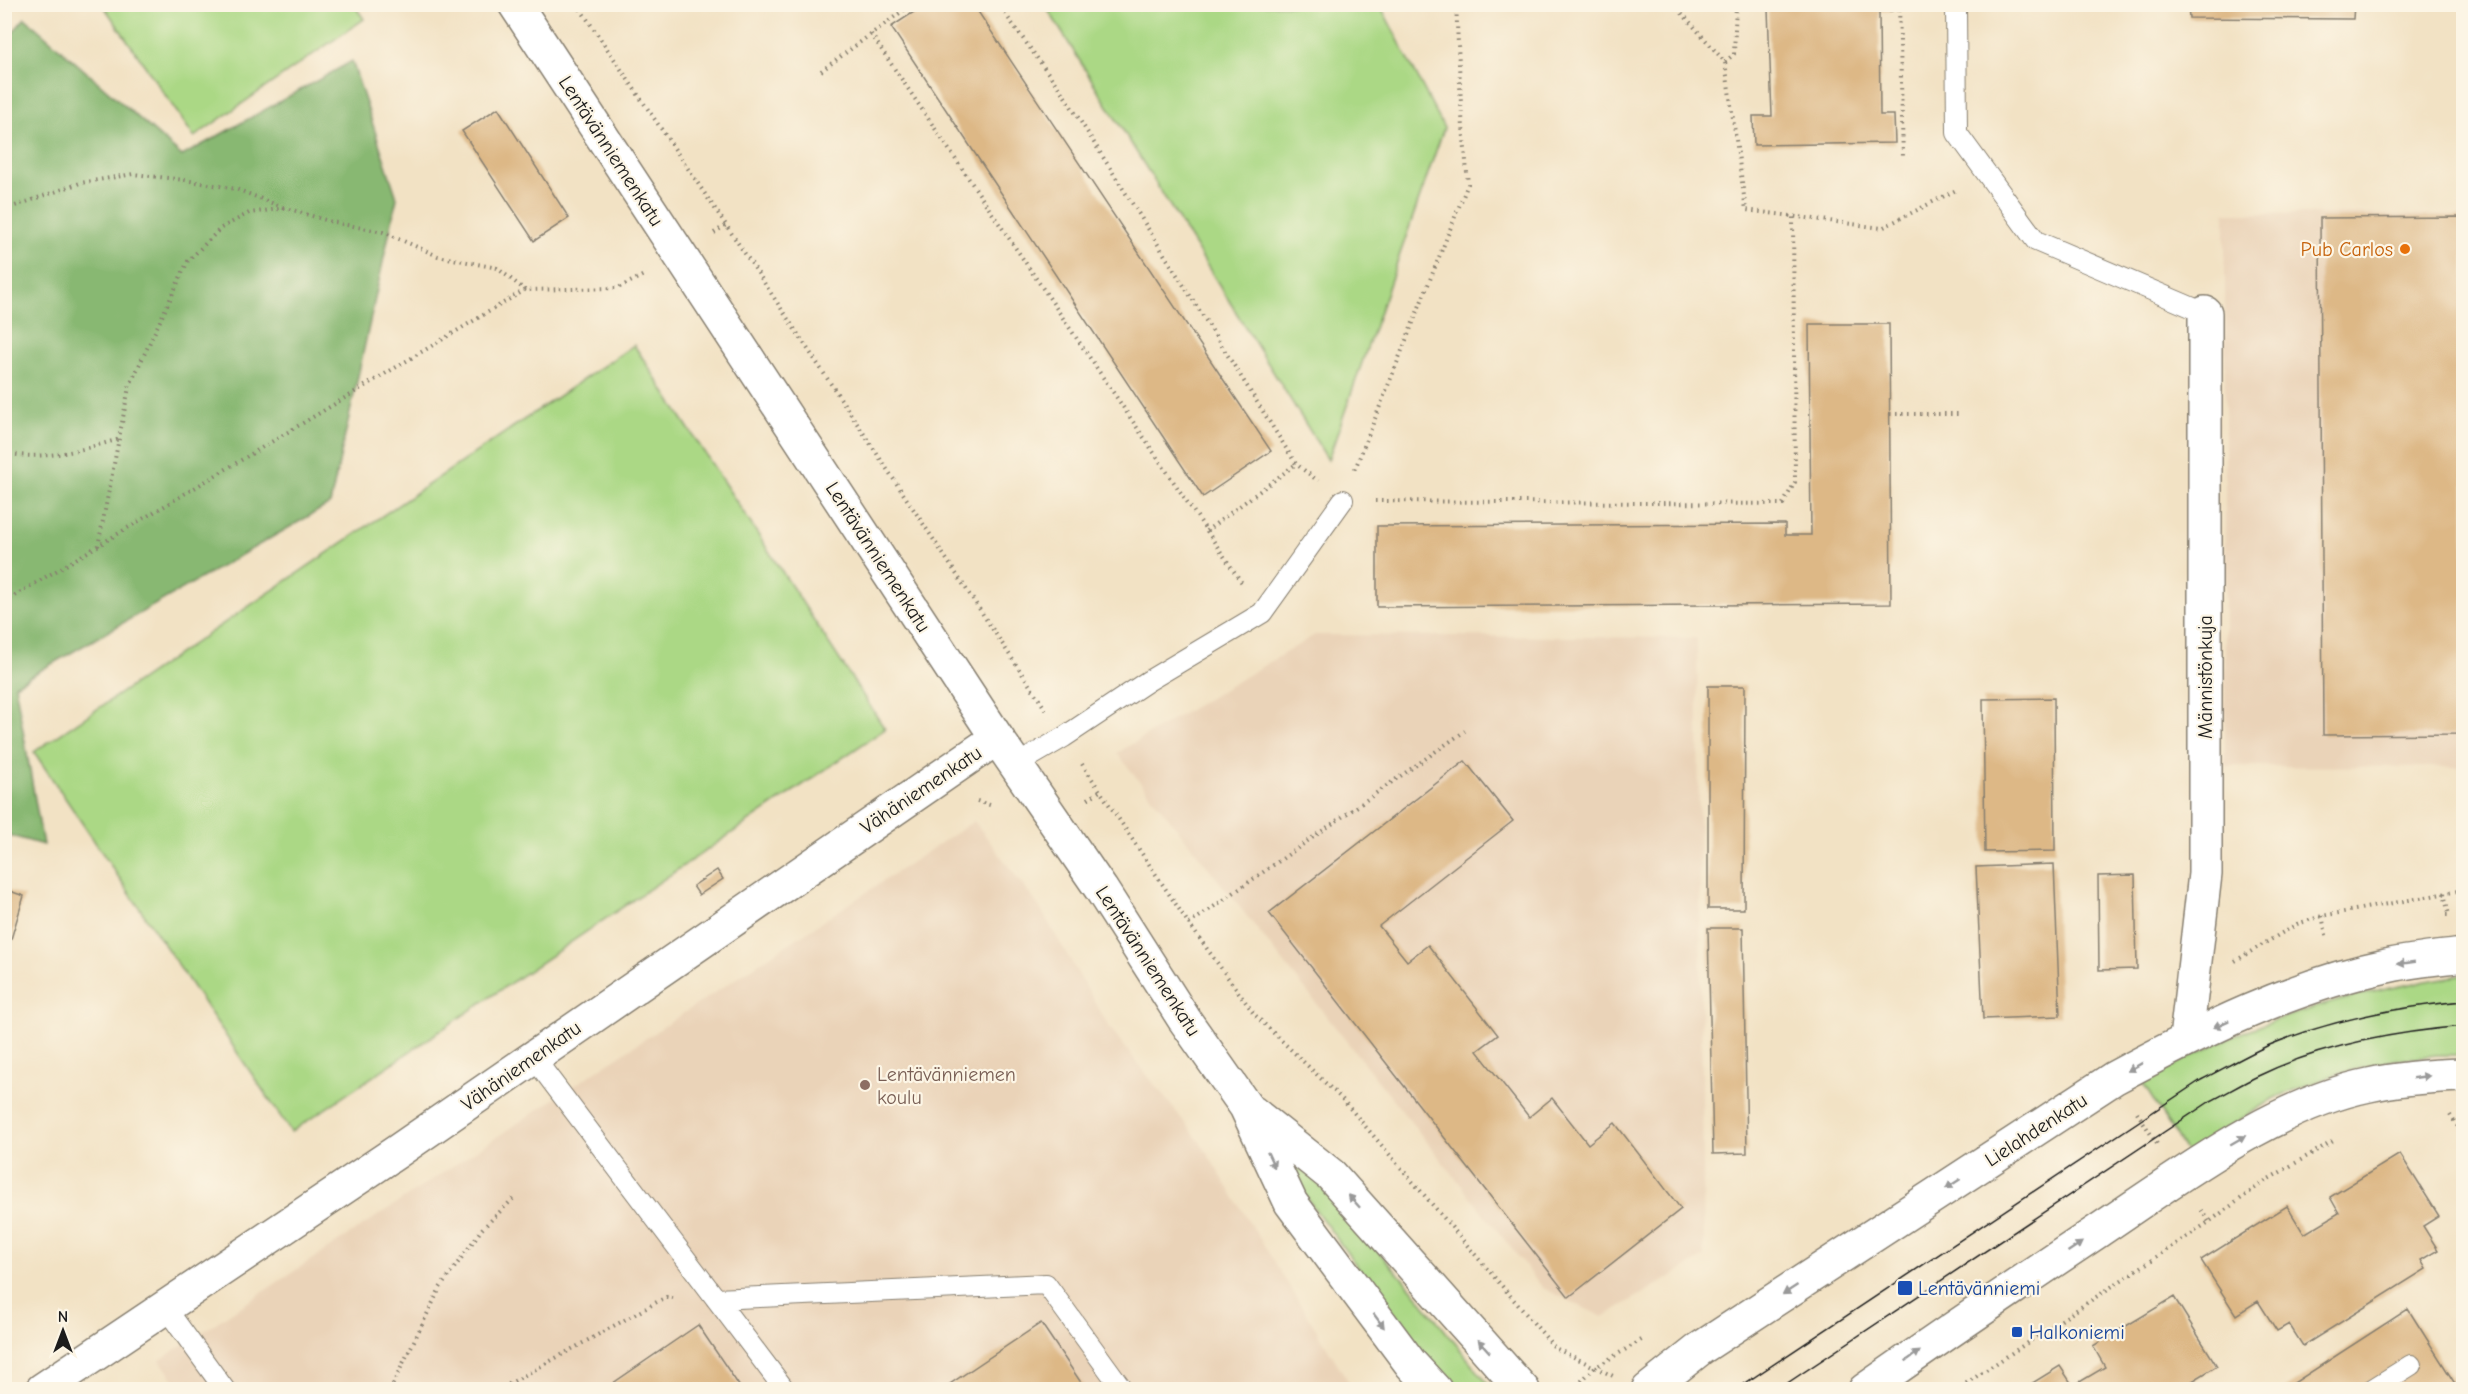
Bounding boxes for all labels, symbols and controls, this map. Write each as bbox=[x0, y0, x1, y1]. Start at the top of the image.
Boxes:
street label: Lentävänniemenkatu bbox=[554, 72, 668, 230]
place label: Pub Carlos bbox=[2301, 238, 2393, 261]
marker: Pub Carlos bbox=[2398, 242, 2412, 256]
street label: Lentävänniemenkatu bbox=[821, 478, 935, 636]
street label: Männistönkuja bbox=[2194, 615, 2217, 739]
street label: Vähäniemenkatu bbox=[856, 741, 986, 839]
street label: Lentävänniemenkatu bbox=[1091, 882, 1205, 1040]
one-way arrow bbox=[2396, 958, 2415, 968]
street label: Vähäniemenkatu bbox=[457, 1016, 585, 1116]
one-way arrow bbox=[2212, 1019, 2229, 1028]
one-way arrow bbox=[2126, 1062, 2143, 1072]
place label: Lentävänniemen koulu bbox=[877, 1063, 1016, 1109]
one-way arrow bbox=[2411, 1073, 2430, 1082]
marker: Lentävänniemen koulu bbox=[858, 1078, 872, 1092]
street label: Lielahdenkatu bbox=[1981, 1088, 2091, 1172]
one-way arrow bbox=[2230, 1135, 2247, 1145]
one-way arrow bbox=[1266, 1151, 1275, 1168]
one-way arrow bbox=[1945, 1178, 1961, 1189]
one-way arrow bbox=[1348, 1194, 1361, 1209]
one-way arrow bbox=[2066, 1241, 2083, 1252]
place label: Lentävänniemi bbox=[1918, 1277, 2040, 1300]
marker: Lentävänniemi bbox=[1896, 1279, 1914, 1297]
one-way arrow bbox=[1782, 1284, 1798, 1296]
north arrow bbox=[33, 1301, 93, 1361]
text: N bbox=[58, 1308, 68, 1326]
one-way arrow bbox=[1373, 1313, 1386, 1329]
place label: Halkoniemi bbox=[2029, 1321, 2125, 1344]
marker: Halkoniemi bbox=[2010, 1325, 2024, 1339]
one-way arrow bbox=[1478, 1339, 1491, 1354]
one-way arrow bbox=[1905, 1350, 1921, 1362]

